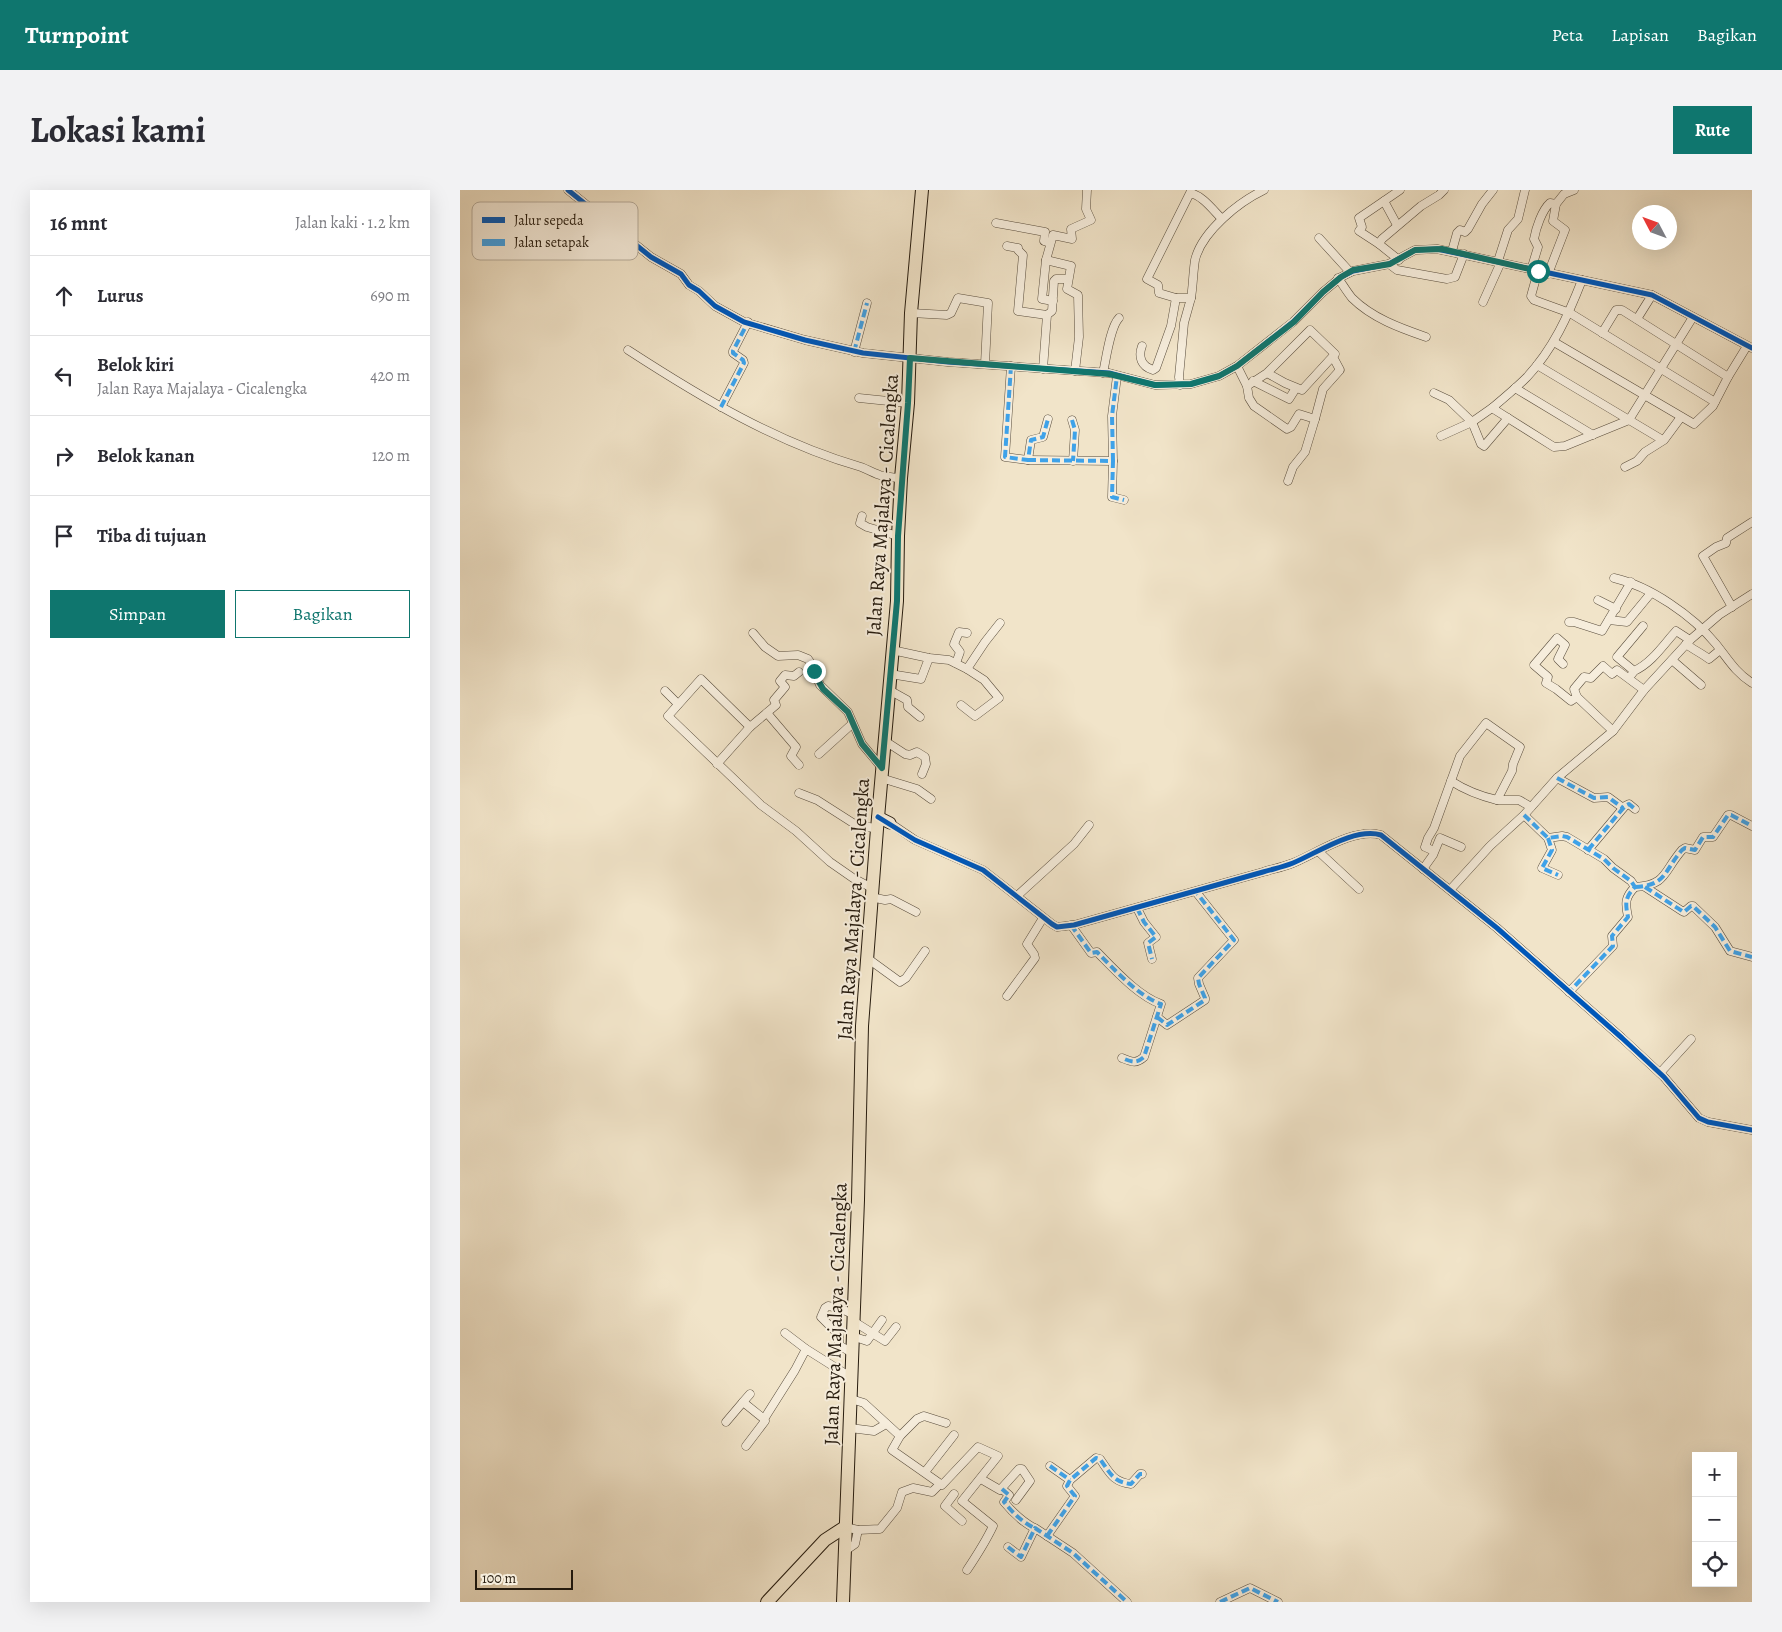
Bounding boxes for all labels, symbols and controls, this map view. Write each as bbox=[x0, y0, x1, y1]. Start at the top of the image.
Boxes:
text: Turnpoint bbox=[25, 19, 129, 51]
text: Peta bbox=[1552, 23, 1583, 47]
text: Lapisan bbox=[1611, 23, 1669, 47]
text: Bagikan bbox=[1697, 23, 1757, 47]
text: Lokasi kami bbox=[30, 106, 206, 154]
button: Rute bbox=[1673, 106, 1752, 154]
legend bbox=[472, 202, 638, 260]
north arrow bbox=[1632, 205, 1677, 250]
text: 16 mnt bbox=[50, 209, 107, 237]
text: Jalur sepeda bbox=[514, 211, 584, 230]
text: Jalan kaki · 1.2 km bbox=[295, 212, 410, 234]
text: Jalan setapak bbox=[514, 233, 589, 252]
route start bbox=[1527, 260, 1550, 283]
icon: ahead bbox=[50, 282, 78, 310]
text: Lurus bbox=[97, 283, 143, 309]
text: 690 m bbox=[370, 285, 410, 307]
text: Belok kiri bbox=[97, 352, 174, 378]
icon: left bbox=[50, 362, 78, 390]
text: 420 m bbox=[370, 365, 410, 387]
street label: Jalan Raya Majalaya - Cicalengka bbox=[860, 372, 905, 637]
text: Jalan Raya Majalaya - Cicalengka bbox=[97, 378, 307, 400]
icon: right bbox=[50, 442, 78, 470]
text: Belok kanan bbox=[97, 443, 195, 469]
text: 120 m bbox=[372, 445, 410, 467]
icon: arrive bbox=[50, 522, 78, 550]
text: Tiba di tujuan bbox=[97, 523, 206, 549]
button: Simpan bbox=[50, 590, 225, 638]
button: Bagikan bbox=[235, 590, 410, 638]
route end bbox=[803, 660, 826, 683]
street label: Jalan Raya Majalaya - Cicalengka bbox=[831, 776, 876, 1041]
street label: Jalan Raya Majalaya - Cicalengka bbox=[817, 1182, 854, 1446]
map controls bbox=[1692, 1452, 1737, 1587]
button: + bbox=[1692, 1452, 1737, 1497]
button: − bbox=[1692, 1497, 1737, 1542]
button: locate bbox=[1692, 1542, 1737, 1587]
scale bar bbox=[475, 1567, 572, 1590]
text: 100 m bbox=[482, 1569, 516, 1588]

